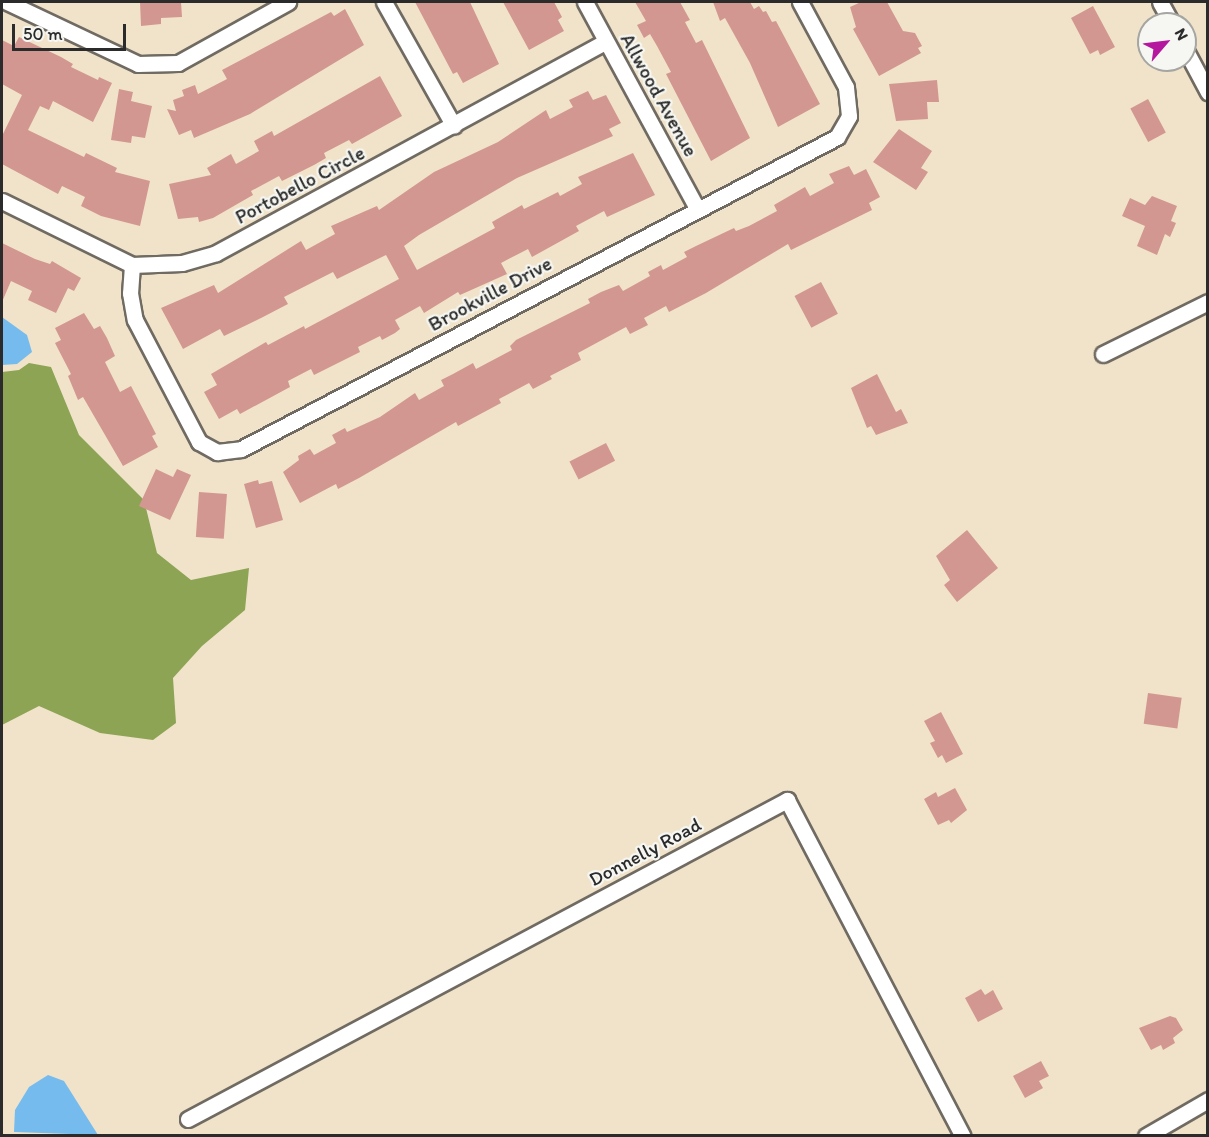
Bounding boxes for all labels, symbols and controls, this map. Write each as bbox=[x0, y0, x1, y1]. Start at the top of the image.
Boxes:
scale bar bbox=[15, 12, 129, 50]
north arrow bbox=[1137, 12, 1197, 72]
text: 50 m bbox=[23, 23, 63, 45]
text: N bbox=[1171, 25, 1192, 43]
street label: Allwood Avenue bbox=[615, 30, 703, 160]
street label: Portobello Circle bbox=[231, 141, 369, 229]
street label: Brookville Drive bbox=[424, 251, 556, 337]
street label: Donnelly Road bbox=[585, 812, 705, 892]

